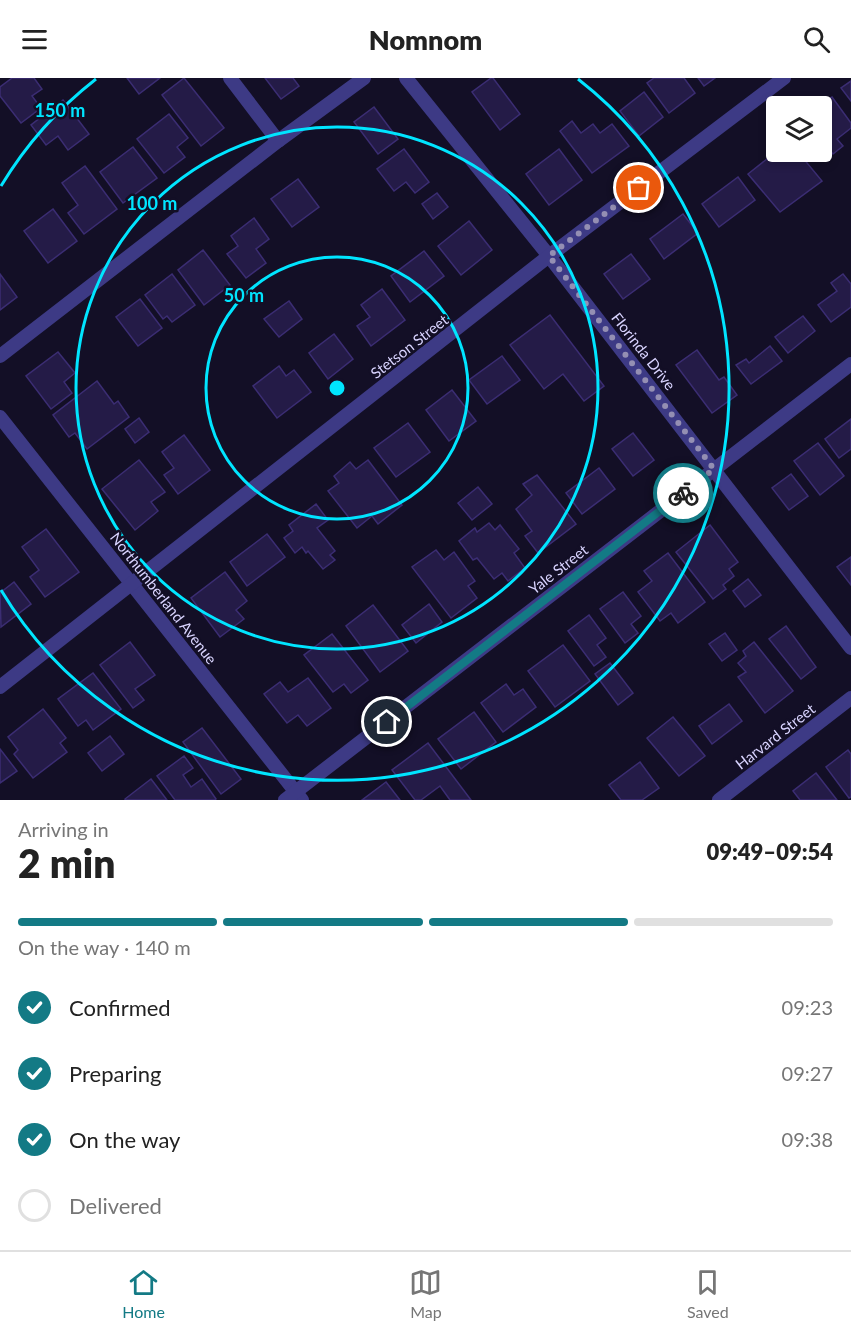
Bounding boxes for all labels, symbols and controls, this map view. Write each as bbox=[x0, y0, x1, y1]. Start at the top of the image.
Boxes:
icon: menu bbox=[18, 23, 51, 56]
text: Nomnom bbox=[369, 23, 482, 56]
icon: search bbox=[800, 23, 833, 56]
map controls bbox=[766, 96, 832, 162]
button: layers bbox=[766, 96, 832, 162]
text: 150 m bbox=[35, 99, 85, 121]
pin bbox=[613, 162, 664, 213]
icon: bag bbox=[622, 171, 655, 204]
text: 100 m bbox=[127, 192, 177, 214]
text: 50 m bbox=[224, 284, 264, 306]
street label: Florinda Drive bbox=[608, 309, 680, 393]
street label: Stetson Street bbox=[367, 310, 452, 382]
centre of rings bbox=[327, 378, 347, 398]
courier bbox=[653, 463, 713, 523]
icon: bike bbox=[667, 477, 700, 510]
street label: Northumberland Avenue bbox=[107, 529, 221, 667]
street label: Yale Street bbox=[525, 540, 592, 598]
pin bbox=[361, 696, 412, 747]
street label: Harvard Street bbox=[732, 699, 819, 773]
icon: home bbox=[370, 705, 403, 738]
text: Arriving in bbox=[18, 817, 109, 841]
text: 09:49–09:54 bbox=[707, 838, 833, 865]
text: 2 min bbox=[18, 840, 115, 886]
text: On the way · 140 m bbox=[18, 935, 191, 959]
icon: check bbox=[18, 991, 51, 1024]
text: Confirmed bbox=[69, 994, 171, 1021]
text: 09:23 bbox=[782, 995, 833, 1019]
icon: check bbox=[18, 1057, 51, 1090]
text: Preparing bbox=[69, 1060, 161, 1087]
text: 09:27 bbox=[782, 1061, 833, 1085]
icon: check bbox=[18, 1123, 51, 1156]
text: On the way bbox=[69, 1126, 180, 1153]
text: 09:38 bbox=[782, 1127, 833, 1151]
text: Delivered bbox=[69, 1192, 162, 1219]
tab: Home bbox=[122, 1266, 165, 1321]
tab: Map bbox=[409, 1266, 442, 1321]
tab: Saved bbox=[687, 1266, 729, 1321]

